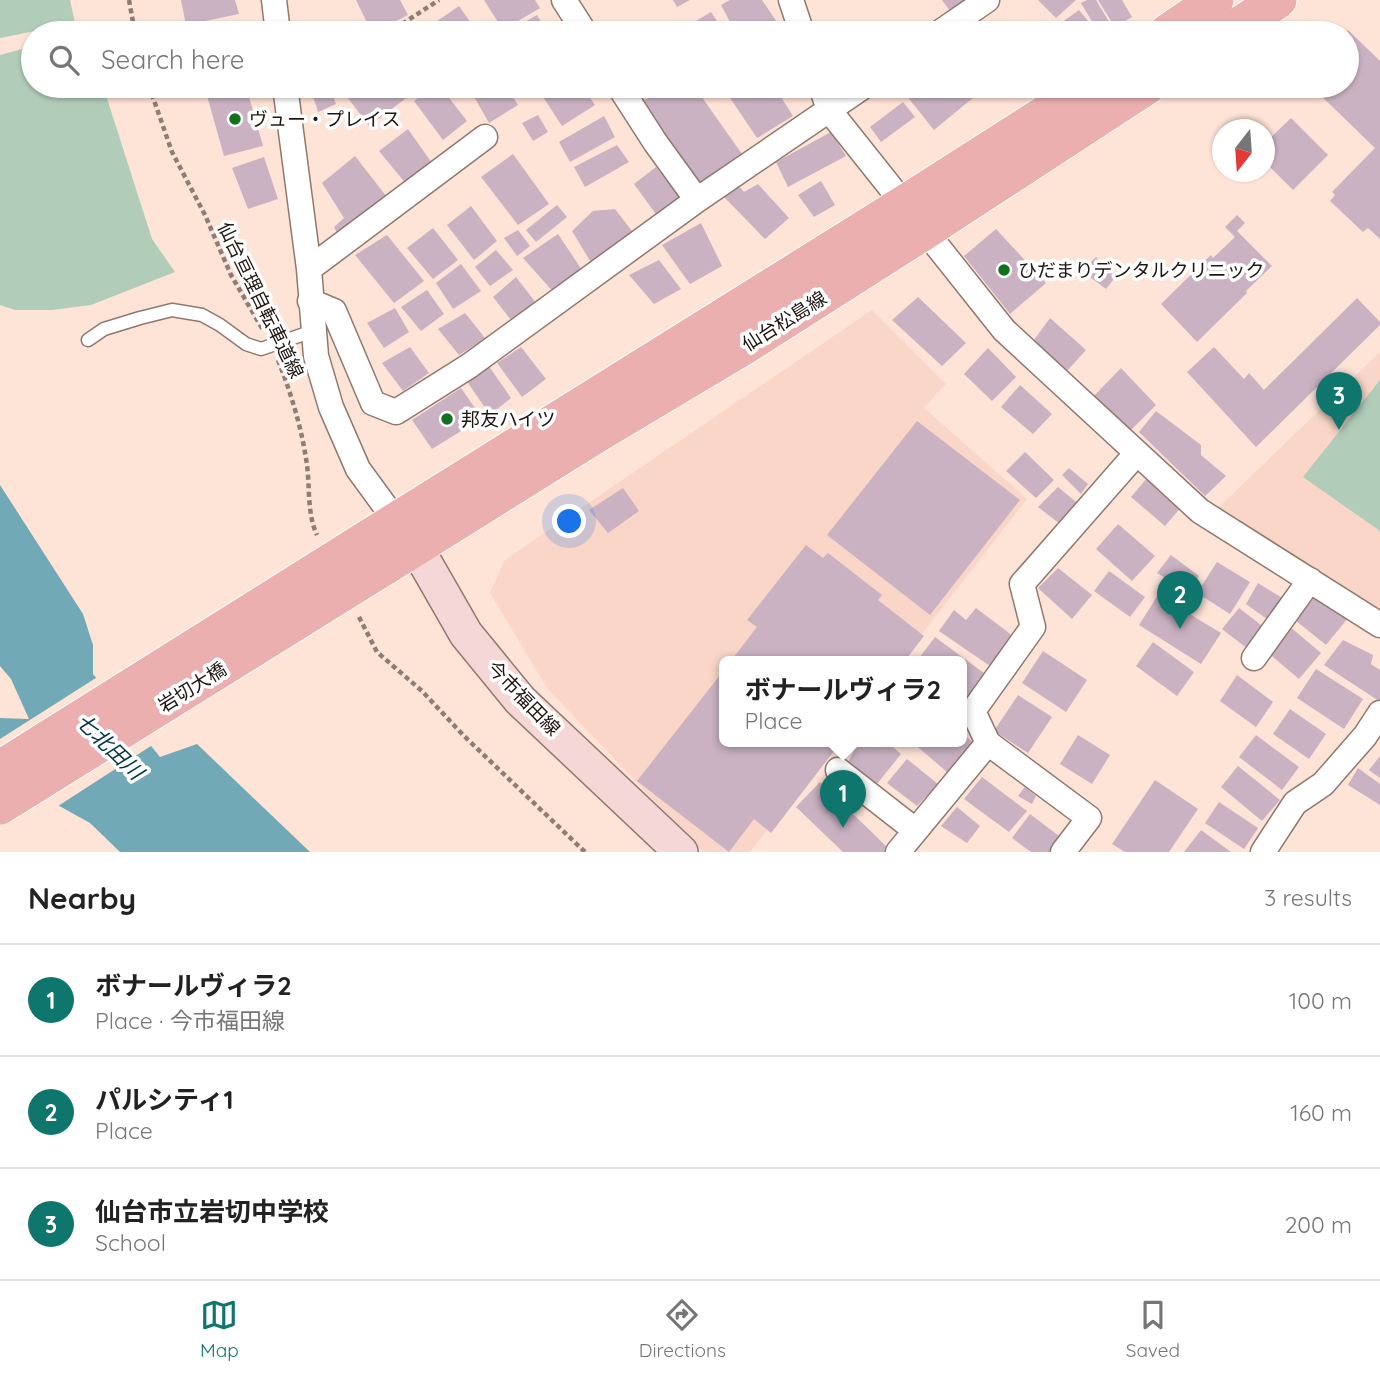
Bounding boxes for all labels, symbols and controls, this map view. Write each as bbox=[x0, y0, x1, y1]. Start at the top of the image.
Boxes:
search box bbox=[21, 21, 1359, 98]
icon: search bbox=[45, 41, 83, 79]
text: Search here bbox=[101, 43, 245, 76]
place label: ヴュー・プレイス bbox=[249, 107, 400, 131]
marker: ヴュー・プレイス bbox=[227, 111, 243, 127]
north arrow bbox=[1212, 119, 1275, 182]
street label: 仙台亘理自転車道線 bbox=[213, 218, 309, 382]
place label: ひだまりデンタルクリニック bbox=[1018, 258, 1265, 282]
marker: ひだまりデンタルクリニック bbox=[996, 262, 1012, 278]
street label: 仙台松島線 bbox=[737, 286, 831, 356]
pin: 3 bbox=[1316, 372, 1362, 430]
place label: 邦友ハイツ bbox=[461, 407, 556, 431]
marker: 邦友ハイツ bbox=[439, 411, 455, 427]
your location bbox=[552, 504, 586, 538]
pin: 2 bbox=[1157, 571, 1203, 629]
street label: 今市福田線 bbox=[482, 655, 566, 741]
popup bbox=[719, 656, 967, 747]
street label: 岩切大橋 bbox=[153, 657, 231, 717]
text: ボナールヴィラ2 bbox=[745, 673, 941, 706]
text: Place bbox=[745, 706, 802, 735]
water label: 七北田川 bbox=[71, 707, 151, 786]
pin: 1 bbox=[820, 770, 866, 828]
text: Nearby bbox=[28, 879, 136, 917]
text: 3 results bbox=[1264, 883, 1352, 912]
text: ボナールヴィラ2 bbox=[95, 969, 292, 1002]
text: 1 bbox=[47, 986, 55, 1015]
text: 100 m bbox=[1289, 986, 1352, 1015]
text: Place · 今市福田線 bbox=[95, 1006, 285, 1035]
text: パルシティ1 bbox=[95, 1083, 234, 1116]
text: 2 bbox=[44, 1098, 58, 1127]
text: 160 m bbox=[1290, 1098, 1352, 1127]
text: Place bbox=[95, 1116, 153, 1145]
text: 仙台市立岩切中学校 bbox=[95, 1195, 329, 1228]
text: 3 bbox=[45, 1210, 57, 1239]
text: 200 m bbox=[1285, 1210, 1352, 1239]
text: School bbox=[95, 1228, 166, 1257]
tab: Map bbox=[200, 1296, 239, 1362]
tab: Directions bbox=[639, 1296, 726, 1362]
tab: Saved bbox=[1126, 1296, 1180, 1362]

